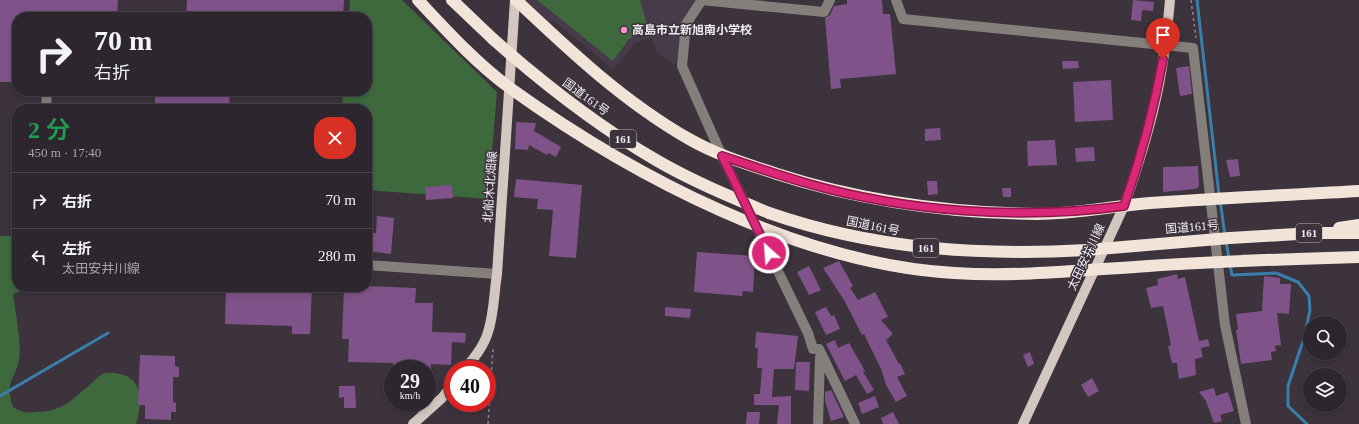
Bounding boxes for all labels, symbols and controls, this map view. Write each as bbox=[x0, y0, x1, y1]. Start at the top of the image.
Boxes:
pin bbox=[1146, 18, 1180, 59]
place label: 高島市立新旭南小学校 bbox=[632, 23, 752, 37]
icon: arrive bbox=[1152, 24, 1174, 46]
text: 70 m bbox=[94, 25, 152, 56]
marker: 高島市立新旭南小学校 bbox=[619, 25, 629, 35]
icon: right bbox=[28, 28, 80, 80]
text: 右折 bbox=[94, 63, 130, 83]
street label: 国道161号 bbox=[560, 75, 612, 119]
text: 2 分 bbox=[28, 117, 70, 143]
button: close bbox=[314, 117, 356, 159]
road number: 161 bbox=[610, 130, 636, 148]
text: 450 m · 17:40 bbox=[28, 145, 101, 160]
street label: 北船木北畑線 bbox=[481, 151, 499, 223]
icon: right bbox=[28, 190, 50, 212]
text: 70 m bbox=[326, 192, 356, 208]
text: 右折 bbox=[62, 194, 92, 210]
street label: 国道161号 bbox=[845, 214, 901, 238]
street label: 国道161号 bbox=[1164, 218, 1220, 236]
street label: 太田安井川線 bbox=[1064, 221, 1108, 293]
road number: 161 bbox=[1296, 224, 1322, 242]
position arrow bbox=[748, 232, 790, 274]
road number: 161 bbox=[913, 239, 939, 257]
text: 左折 bbox=[62, 241, 92, 257]
icon: left bbox=[28, 246, 50, 268]
text: 280 m bbox=[318, 248, 356, 264]
text: 太田安井川線 bbox=[62, 261, 140, 276]
map controls bbox=[1303, 316, 1347, 412]
button: search bbox=[1303, 316, 1347, 360]
speed limit sign: 40 bbox=[444, 360, 496, 412]
button: layers bbox=[1303, 368, 1347, 412]
text: 29 bbox=[400, 370, 420, 392]
text: km/h bbox=[400, 390, 420, 401]

